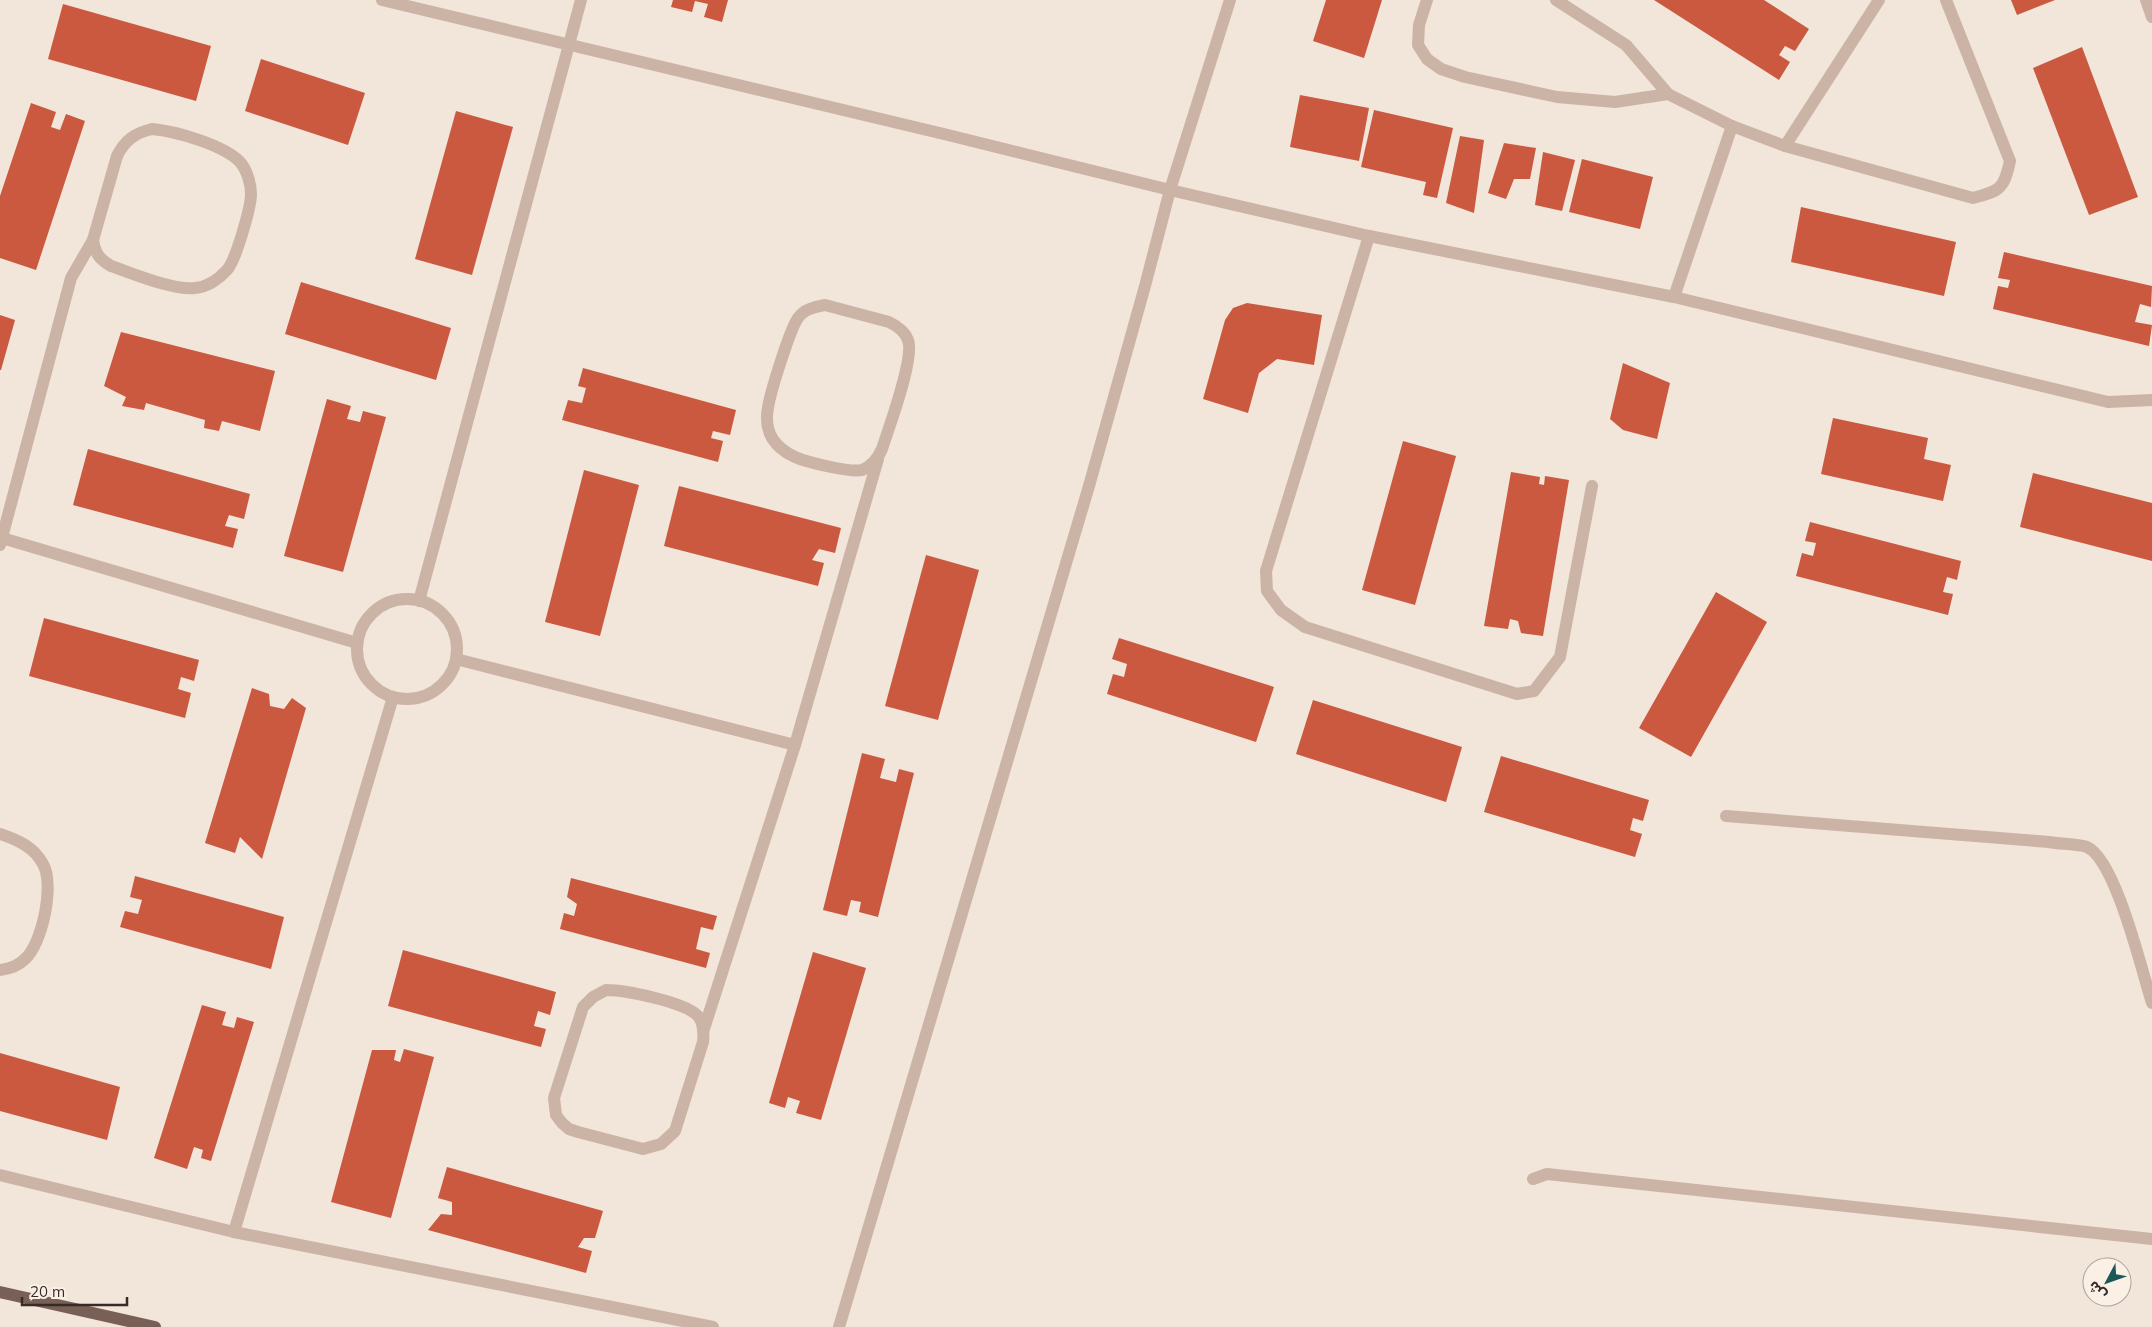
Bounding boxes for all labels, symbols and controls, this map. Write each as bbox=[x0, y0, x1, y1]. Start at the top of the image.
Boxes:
north arrow bbox=[2082, 1257, 2132, 1307]
scale bar bbox=[22, 1274, 128, 1306]
text: ش bbox=[2084, 1277, 2110, 1304]
text: 20 m bbox=[30, 1282, 65, 1301]

